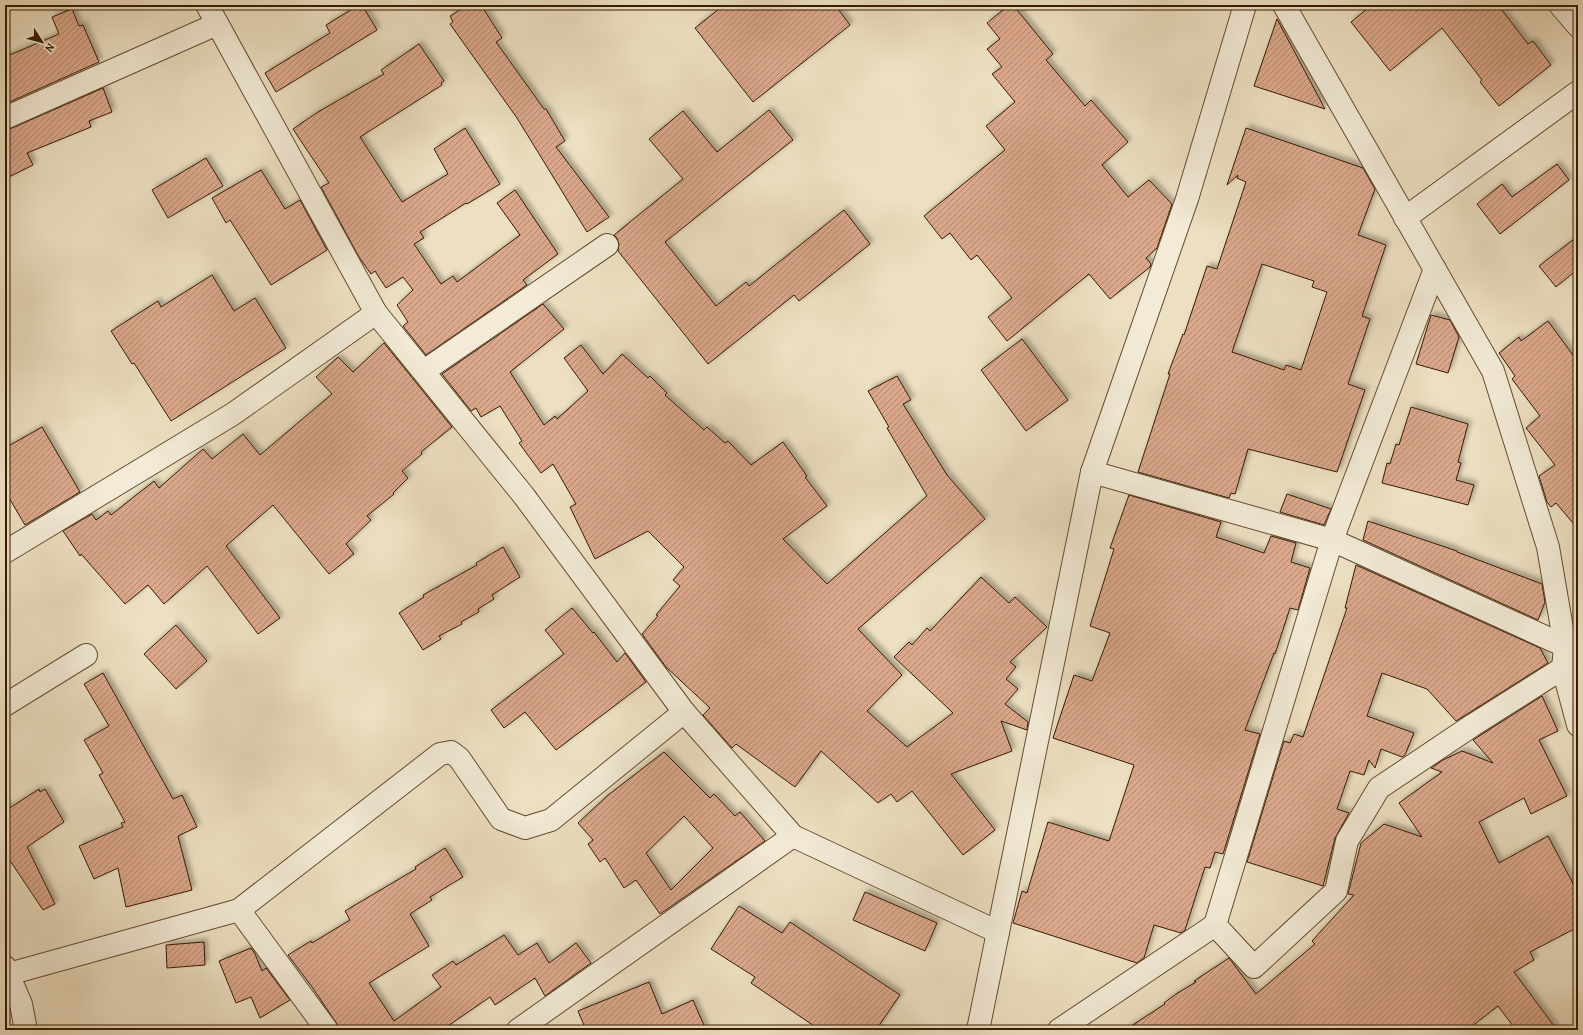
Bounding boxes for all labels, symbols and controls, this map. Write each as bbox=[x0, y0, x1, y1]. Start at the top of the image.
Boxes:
north arrow bbox=[22, 22, 62, 62]
text: N bbox=[41, 40, 58, 55]

